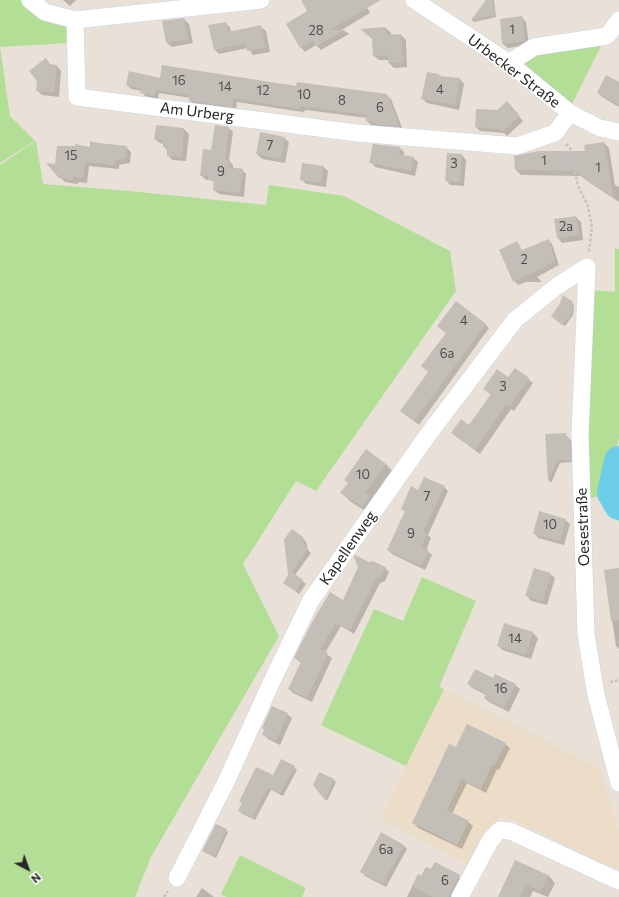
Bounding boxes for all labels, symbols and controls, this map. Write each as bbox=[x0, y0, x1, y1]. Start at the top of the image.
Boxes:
house number: 1 bbox=[509, 22, 515, 38]
house number: 28 bbox=[308, 23, 324, 39]
street label: Urbecker Straße bbox=[464, 30, 564, 112]
house number: 16 bbox=[172, 73, 186, 89]
house number: 14 bbox=[218, 79, 232, 95]
house number: 4 bbox=[436, 82, 444, 98]
house number: 12 bbox=[257, 83, 269, 99]
house number: 10 bbox=[297, 87, 311, 103]
house number: 8 bbox=[338, 93, 346, 109]
street label: Am Urberg bbox=[159, 99, 235, 125]
house number: 6 bbox=[376, 100, 384, 116]
house number: 7 bbox=[267, 138, 273, 154]
house number: 15 bbox=[64, 148, 78, 164]
house number: 1 bbox=[541, 153, 547, 169]
house number: 3 bbox=[450, 156, 458, 172]
house number: 1 bbox=[595, 160, 601, 176]
house number: 9 bbox=[217, 164, 225, 180]
house number: 2a bbox=[559, 219, 573, 235]
house number: 2 bbox=[520, 252, 528, 268]
house number: 4 bbox=[460, 313, 468, 329]
house number: 6a bbox=[440, 346, 454, 362]
house number: 3 bbox=[499, 379, 507, 395]
house number: 10 bbox=[356, 467, 370, 483]
street label: Oesestraße bbox=[573, 487, 593, 567]
house number: 7 bbox=[424, 489, 430, 505]
street label: Kapellenweg bbox=[316, 507, 380, 589]
house number: 10 bbox=[543, 517, 557, 533]
house number: 9 bbox=[407, 526, 415, 542]
house number: 14 bbox=[508, 631, 522, 647]
house number: 16 bbox=[494, 681, 508, 697]
house number: 6a bbox=[379, 842, 393, 858]
north arrow bbox=[8, 849, 48, 889]
text: N bbox=[29, 871, 44, 886]
house number: 6 bbox=[441, 873, 449, 889]

